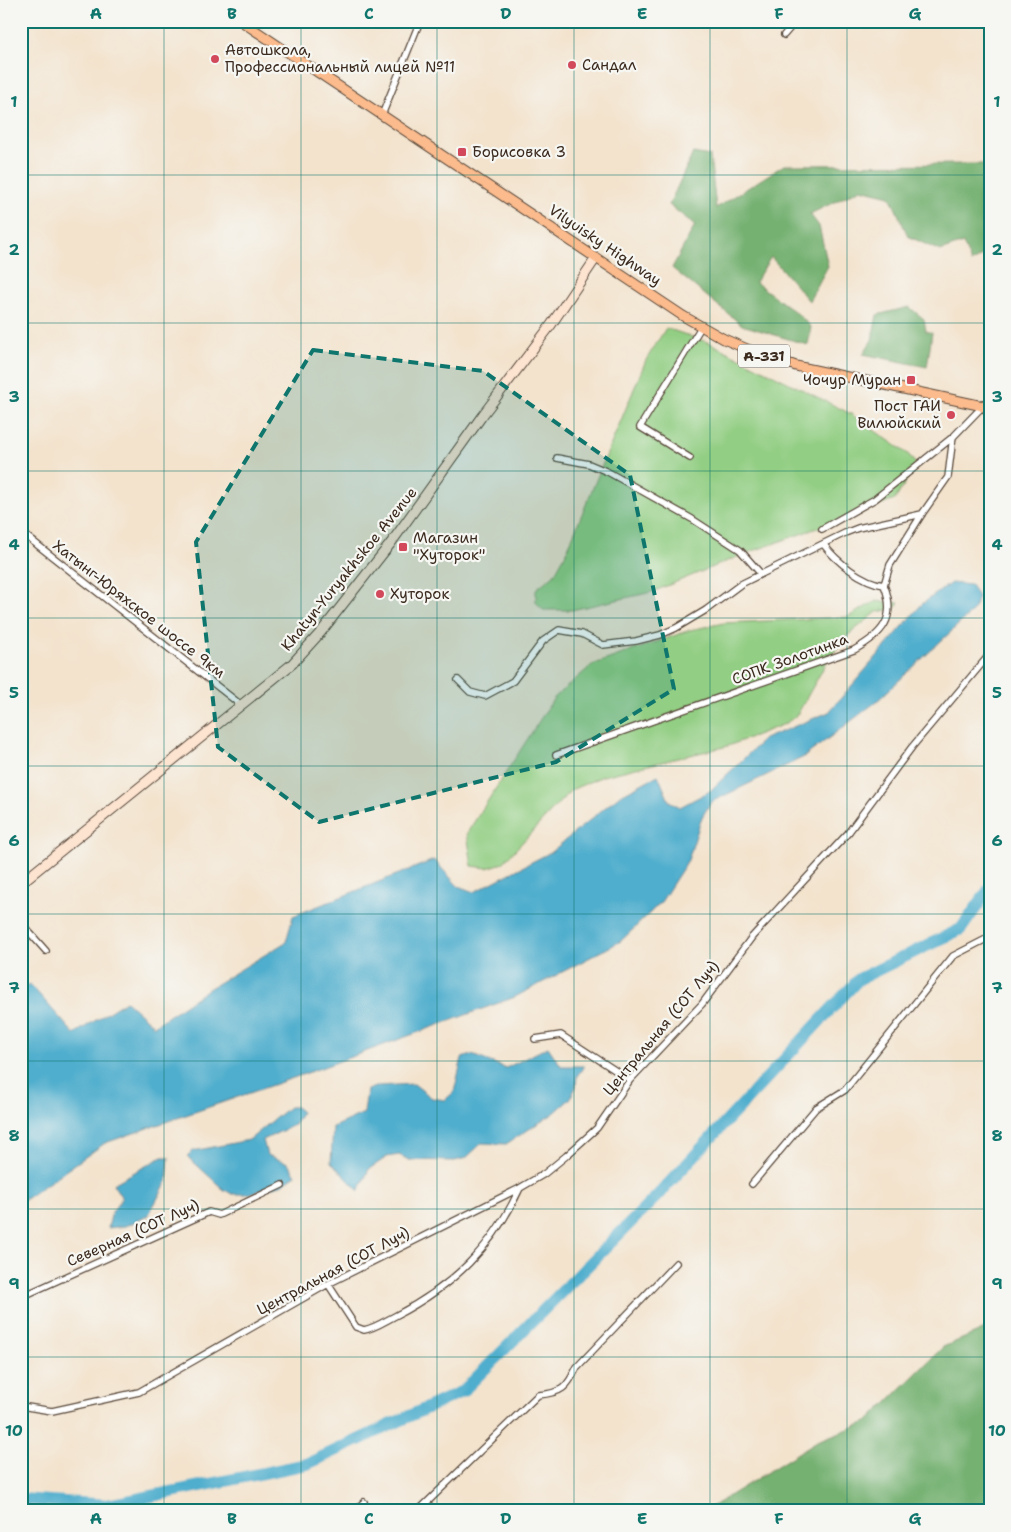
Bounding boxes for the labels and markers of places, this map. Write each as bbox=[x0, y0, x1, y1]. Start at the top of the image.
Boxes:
place label: Автошкола, Профессиональный лицей №11 bbox=[225, 40, 455, 77]
marker: Автошкола, Профессиональный лицей №11 bbox=[209, 53, 221, 65]
place label: Сандал bbox=[582, 55, 637, 75]
marker: Сандал bbox=[566, 59, 578, 71]
place label: Борисовка 3 bbox=[472, 142, 566, 162]
marker: Борисовка 3 bbox=[456, 146, 468, 158]
place label: Чочур Муран bbox=[803, 370, 901, 390]
marker: Чочур Муран bbox=[905, 374, 917, 386]
place label: Пост ГАИ Вилюйский bbox=[857, 396, 941, 433]
marker: Пост ГАИ Вилюйский bbox=[945, 409, 957, 421]
place label: Магазин "Хуторок" bbox=[413, 528, 485, 565]
marker: Магазин "Хуторок" bbox=[397, 541, 409, 553]
place label: Хуторок bbox=[390, 584, 449, 604]
marker: Хуторок bbox=[374, 588, 386, 600]

